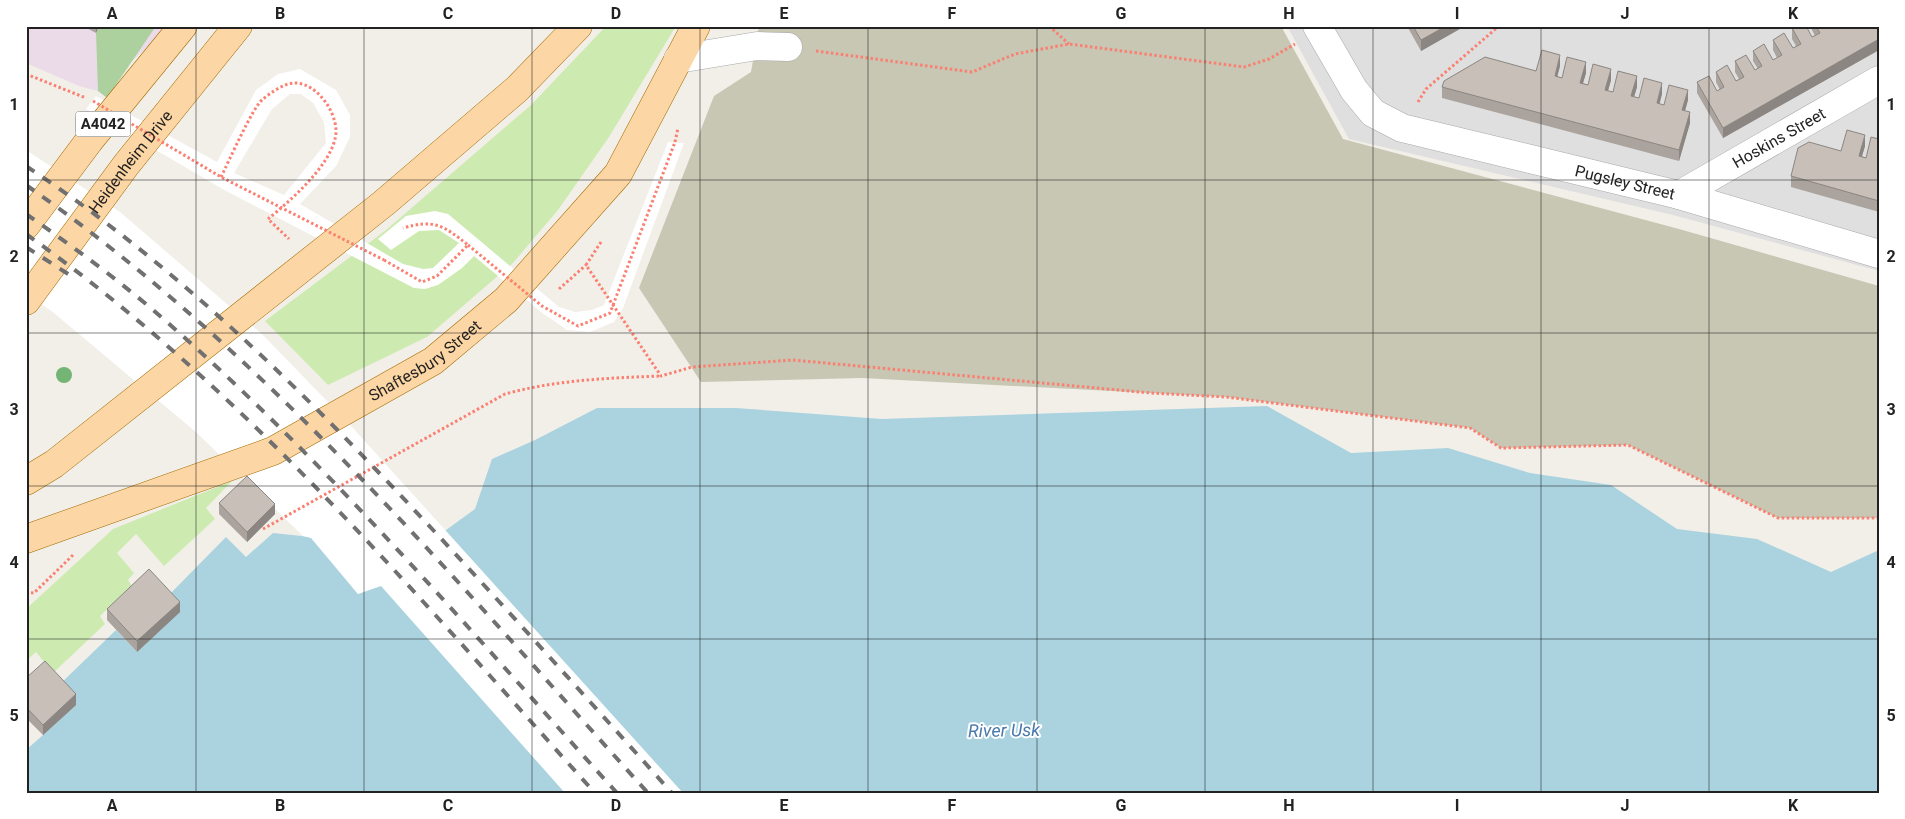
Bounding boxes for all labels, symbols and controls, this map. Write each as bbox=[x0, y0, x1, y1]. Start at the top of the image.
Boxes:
text: A bbox=[107, 4, 118, 23]
text: B bbox=[275, 4, 285, 23]
text: C bbox=[443, 4, 453, 23]
text: D bbox=[611, 4, 621, 23]
text: E bbox=[780, 4, 789, 23]
text: F bbox=[948, 4, 957, 23]
text: G bbox=[1116, 4, 1127, 23]
text: H bbox=[1283, 4, 1295, 23]
text: I bbox=[1455, 4, 1459, 23]
text: J bbox=[1621, 4, 1629, 23]
text: K bbox=[1788, 4, 1799, 23]
text: 1 bbox=[9, 95, 19, 114]
text: 1 bbox=[1886, 95, 1896, 114]
street label: Hoskins Street bbox=[1729, 103, 1829, 172]
street label: Heidenheim Drive bbox=[84, 106, 176, 217]
road number: A4042 bbox=[76, 112, 130, 136]
street label: Pugsley Street bbox=[1573, 161, 1677, 203]
text: 2 bbox=[9, 247, 19, 266]
text: 2 bbox=[1886, 247, 1896, 266]
street label: Shaftesbury Street bbox=[365, 316, 484, 405]
text: 3 bbox=[9, 400, 19, 419]
text: 3 bbox=[1886, 400, 1896, 419]
text: 4 bbox=[9, 553, 19, 572]
text: 4 bbox=[1886, 553, 1896, 572]
text: 5 bbox=[9, 706, 19, 725]
text: 5 bbox=[1886, 706, 1896, 725]
water label: River Usk bbox=[968, 719, 1041, 741]
text: A bbox=[107, 796, 118, 815]
text: B bbox=[275, 796, 285, 815]
text: C bbox=[443, 796, 453, 815]
text: D bbox=[611, 796, 621, 815]
text: E bbox=[780, 796, 789, 815]
text: F bbox=[948, 796, 957, 815]
text: G bbox=[1116, 796, 1127, 815]
text: H bbox=[1283, 796, 1295, 815]
text: I bbox=[1455, 796, 1459, 815]
text: J bbox=[1621, 796, 1629, 815]
text: K bbox=[1788, 796, 1799, 815]

